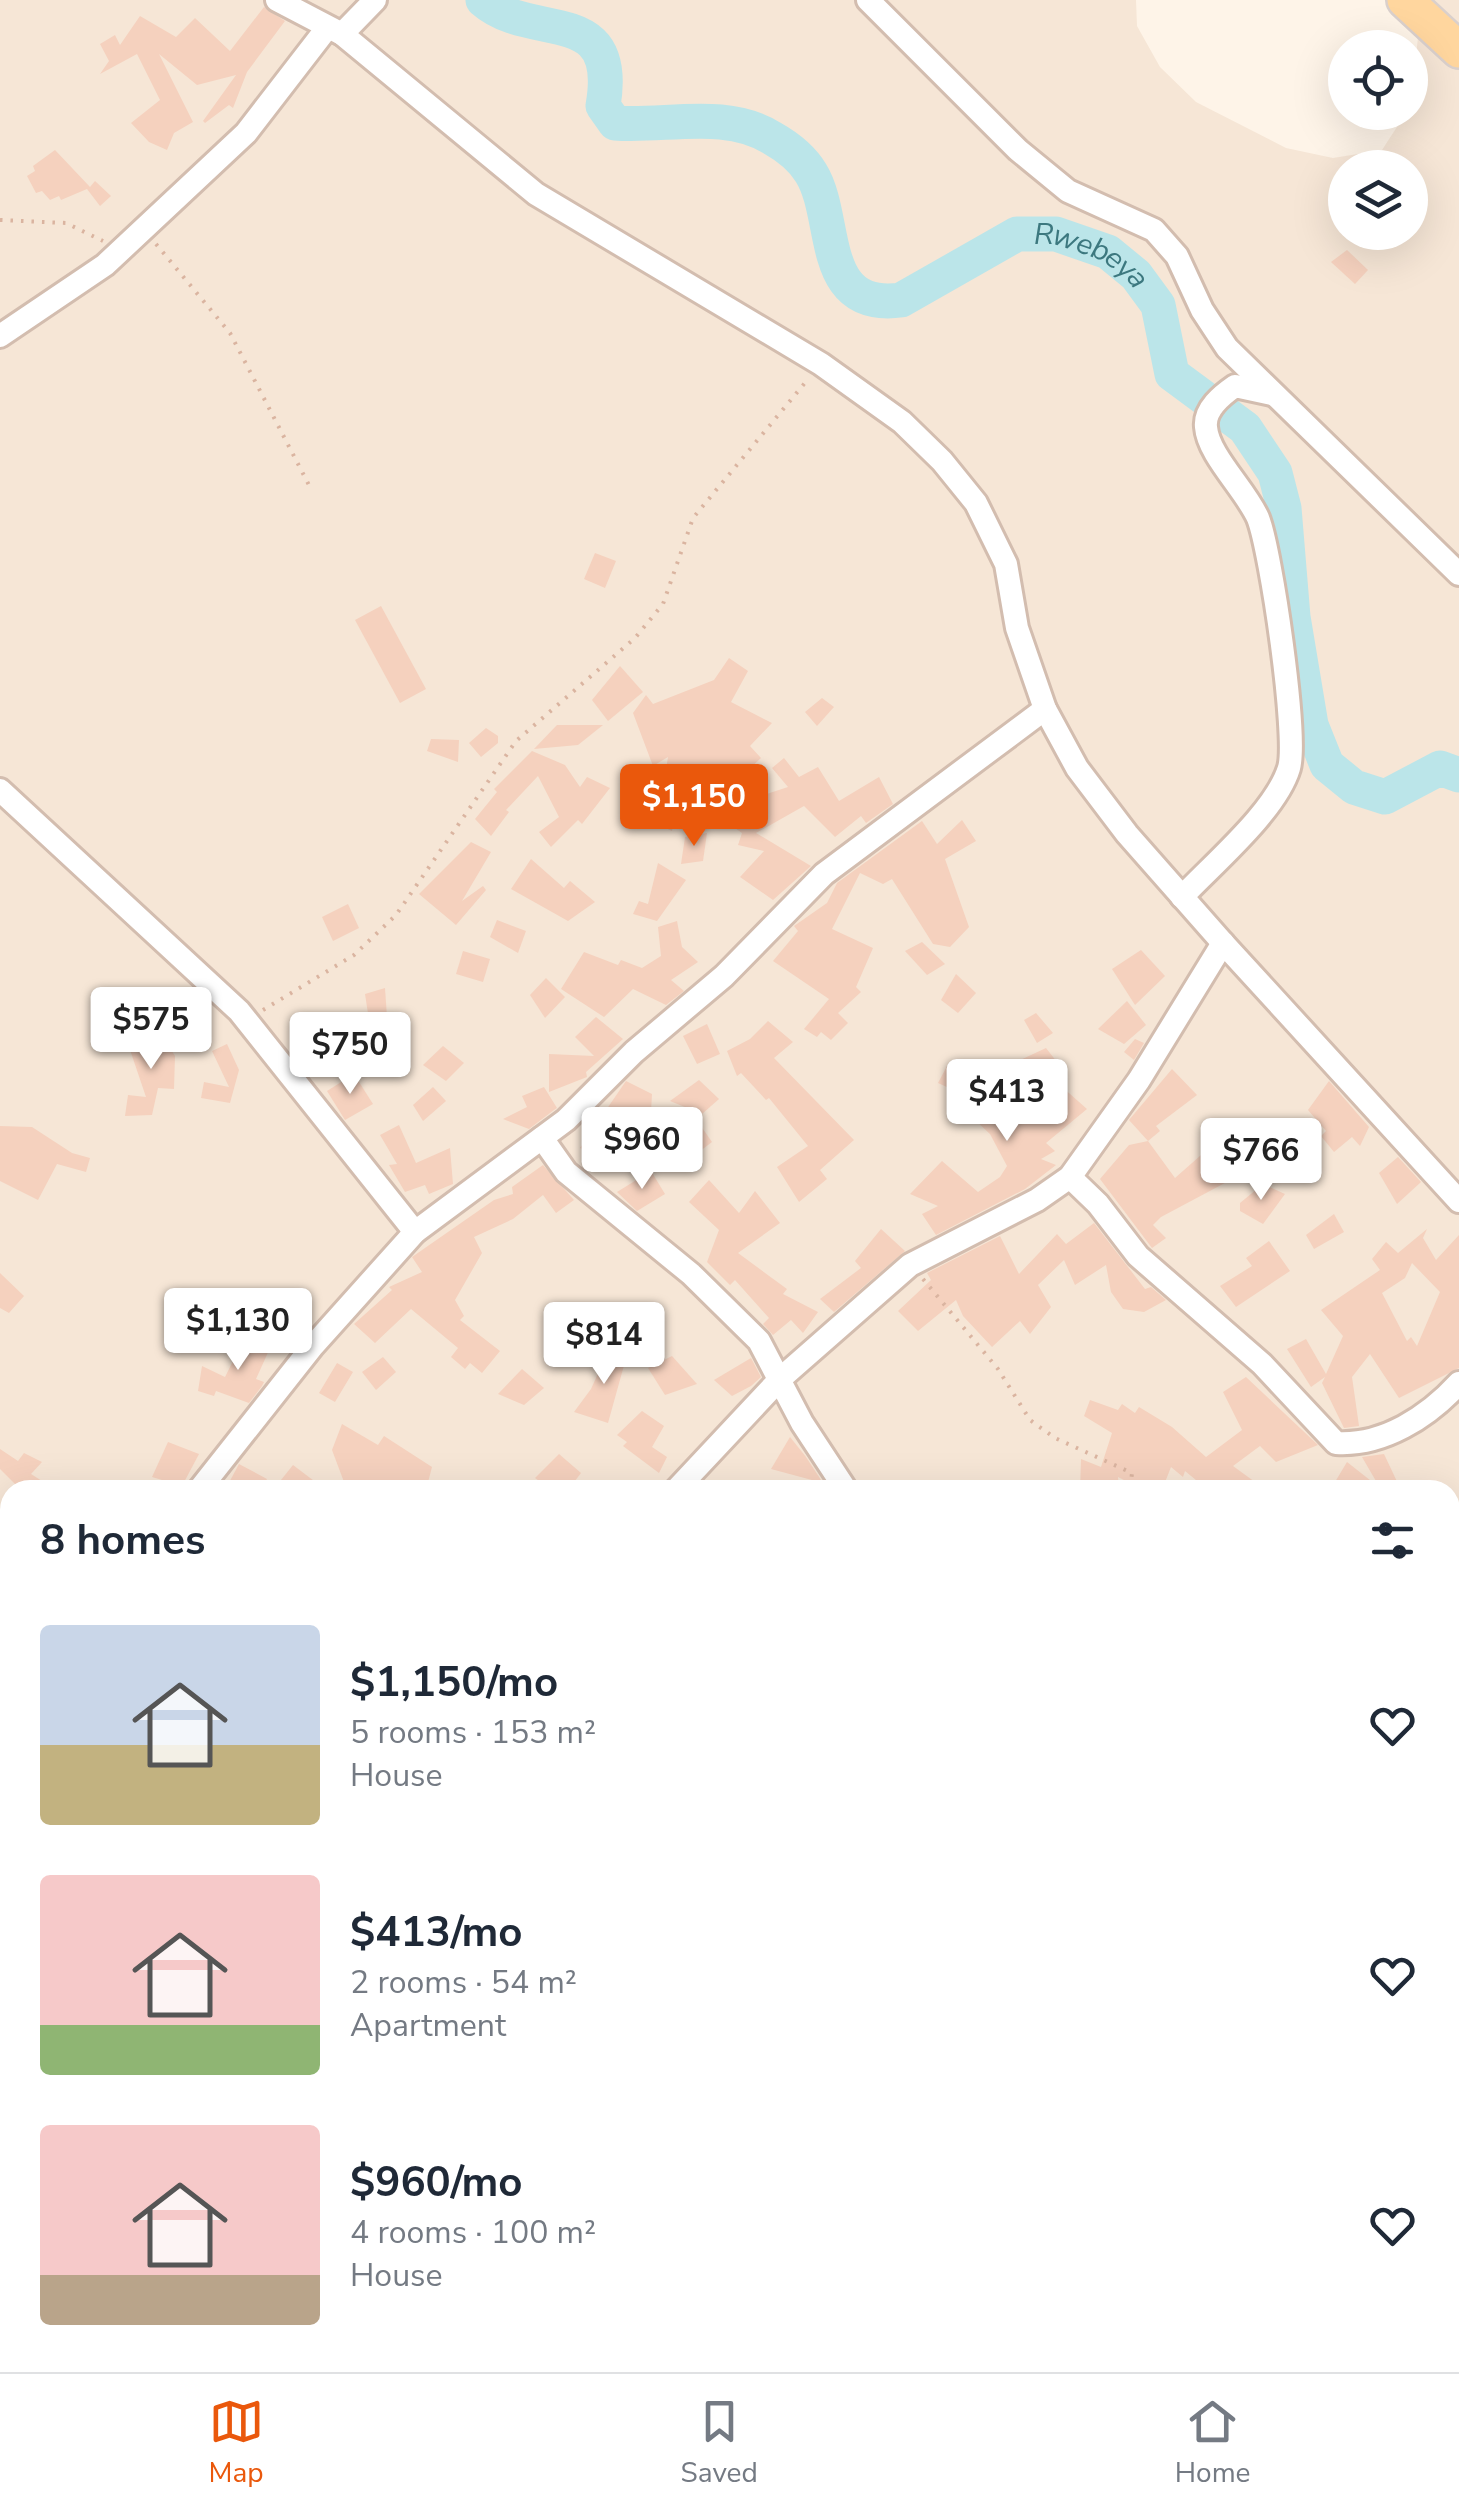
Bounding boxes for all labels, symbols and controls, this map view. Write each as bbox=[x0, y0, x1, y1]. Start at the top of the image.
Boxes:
map controls bbox=[1328, 30, 1428, 250]
button: locate bbox=[1328, 30, 1428, 130]
button: layers bbox=[1328, 150, 1428, 250]
water label: Rwebeya bbox=[1034, 214, 1159, 297]
pin: $1,150 bbox=[613, 764, 775, 849]
text: $1,150 bbox=[642, 775, 746, 818]
pin: $575 bbox=[92, 987, 210, 1072]
text: $575 bbox=[113, 998, 189, 1041]
pin: $750 bbox=[291, 1012, 409, 1097]
text: $750 bbox=[312, 1023, 388, 1066]
pin: $413 bbox=[948, 1059, 1066, 1144]
text: $413 bbox=[969, 1070, 1045, 1113]
pin: $960 bbox=[583, 1107, 701, 1192]
text: $960 bbox=[604, 1118, 680, 1161]
pin: $766 bbox=[1202, 1118, 1320, 1203]
text: $766 bbox=[1223, 1129, 1299, 1172]
pin: $1,130 bbox=[157, 1288, 319, 1373]
text: $1,130 bbox=[186, 1299, 290, 1342]
pin: $814 bbox=[545, 1302, 663, 1387]
text: $814 bbox=[566, 1313, 642, 1356]
text: 8 homes bbox=[40, 1512, 205, 1569]
icon: filters bbox=[1365, 1513, 1420, 1568]
text: $1,150/mo bbox=[350, 1654, 558, 1711]
icon: home bbox=[120, 1665, 240, 1785]
icon: heart bbox=[1365, 1698, 1420, 1753]
text: 5 rooms · 153 m² bbox=[350, 1711, 596, 1754]
text: House bbox=[350, 1754, 443, 1797]
text: $413/mo bbox=[350, 1904, 522, 1961]
icon: home bbox=[120, 1915, 240, 2035]
icon: heart bbox=[1365, 1948, 1420, 2003]
text: 2 rooms · 54 m² bbox=[350, 1961, 577, 2004]
text: Apartment bbox=[350, 2004, 506, 2047]
text: $960/mo bbox=[350, 2154, 522, 2211]
icon: home bbox=[120, 2165, 240, 2285]
icon: heart bbox=[1365, 2198, 1420, 2253]
text: 4 rooms · 100 m² bbox=[350, 2211, 596, 2254]
text: House bbox=[350, 2254, 443, 2297]
tab: Map bbox=[208, 2394, 264, 2492]
tab: Saved bbox=[680, 2394, 758, 2492]
tab: Home bbox=[1175, 2394, 1251, 2492]

